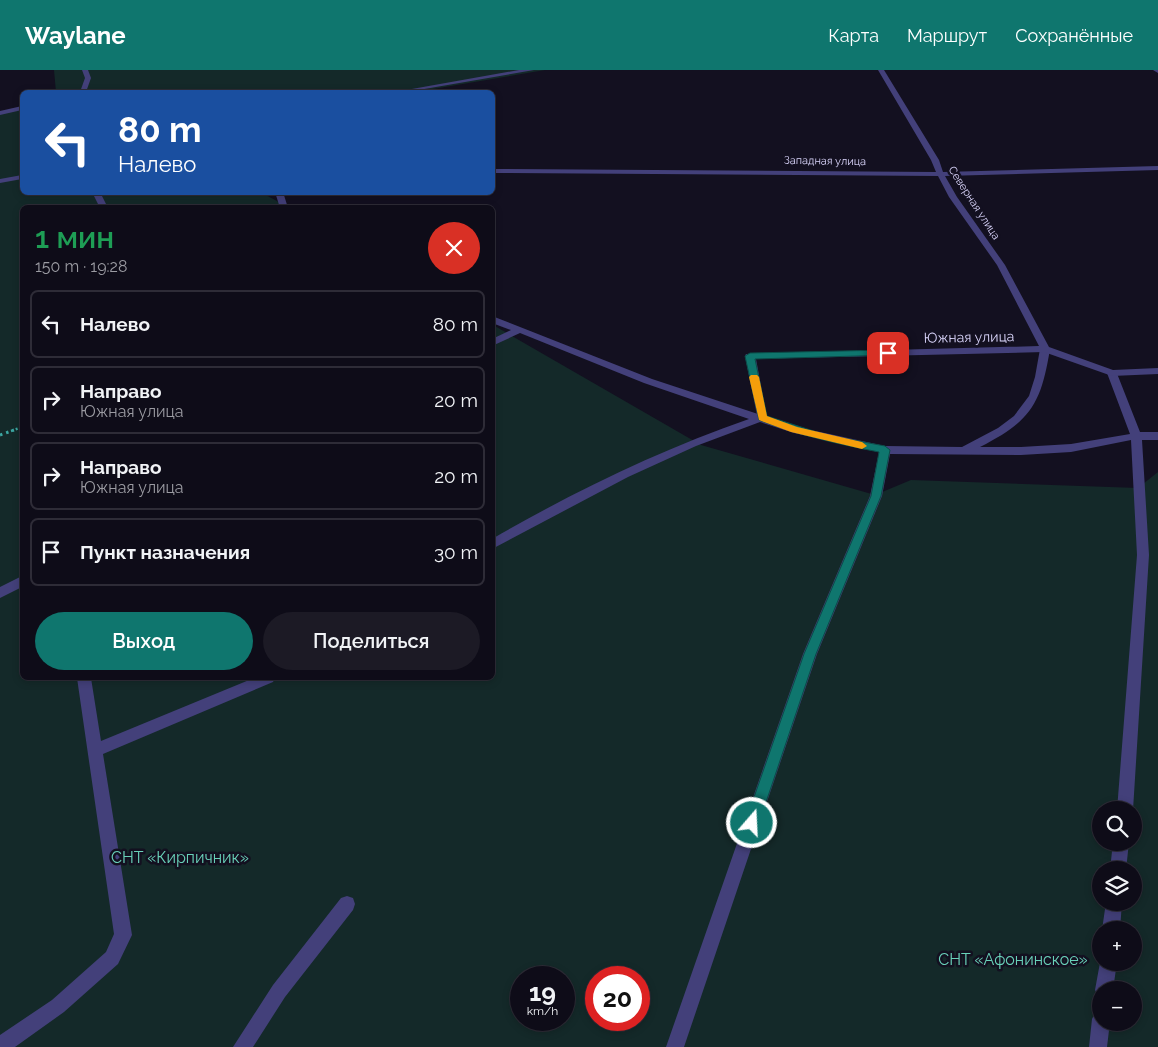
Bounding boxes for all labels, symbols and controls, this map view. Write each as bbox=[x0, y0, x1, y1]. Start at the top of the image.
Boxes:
text: Waylane bbox=[25, 21, 126, 50]
text: Карта bbox=[828, 25, 879, 46]
text: Маршрут bbox=[907, 25, 987, 46]
text: Сохранённые bbox=[1015, 25, 1133, 46]
text: 80 m bbox=[118, 109, 202, 150]
icon: left bbox=[35, 110, 100, 175]
text: Налево bbox=[118, 151, 196, 177]
street label: Западная улица bbox=[784, 154, 866, 168]
street label: Северная улица bbox=[945, 164, 1003, 242]
text: 1 мин bbox=[35, 220, 114, 255]
button: close bbox=[428, 222, 480, 274]
text: 150 m · 19:28 bbox=[35, 257, 127, 276]
icon: left bbox=[37, 310, 65, 338]
text: Налево bbox=[80, 313, 150, 335]
text: 80 m bbox=[433, 313, 478, 335]
street label: Южная улица bbox=[924, 328, 1014, 346]
pin bbox=[867, 332, 909, 374]
icon: arrive bbox=[874, 339, 902, 367]
text: Направо bbox=[80, 380, 161, 402]
icon: right bbox=[37, 386, 65, 414]
text: 20 m bbox=[434, 389, 478, 411]
text: Южная улица bbox=[80, 402, 184, 421]
text: Направо bbox=[80, 456, 161, 478]
icon: right bbox=[37, 462, 65, 490]
text: 20 m bbox=[434, 465, 478, 487]
text: Южная улица bbox=[80, 478, 184, 497]
icon: arrive bbox=[37, 538, 65, 566]
text: Пункт назначения bbox=[80, 541, 250, 563]
text: 30 m bbox=[434, 541, 478, 563]
button: Выход bbox=[35, 612, 253, 670]
button: Поделиться bbox=[263, 612, 480, 670]
position arrow bbox=[725, 796, 777, 848]
map controls bbox=[1092, 801, 1142, 1031]
button: search bbox=[1092, 801, 1142, 851]
park label: СНТ «Кирпичник» bbox=[111, 848, 249, 867]
button: layers bbox=[1092, 861, 1142, 911]
button: + bbox=[1092, 921, 1142, 971]
park label: СНТ «Афонинское» bbox=[938, 950, 1088, 969]
speed limit sign: 20 bbox=[585, 966, 650, 1031]
text: 19 bbox=[529, 977, 556, 1007]
button: − bbox=[1092, 981, 1142, 1031]
text: km/h bbox=[527, 1004, 558, 1018]

